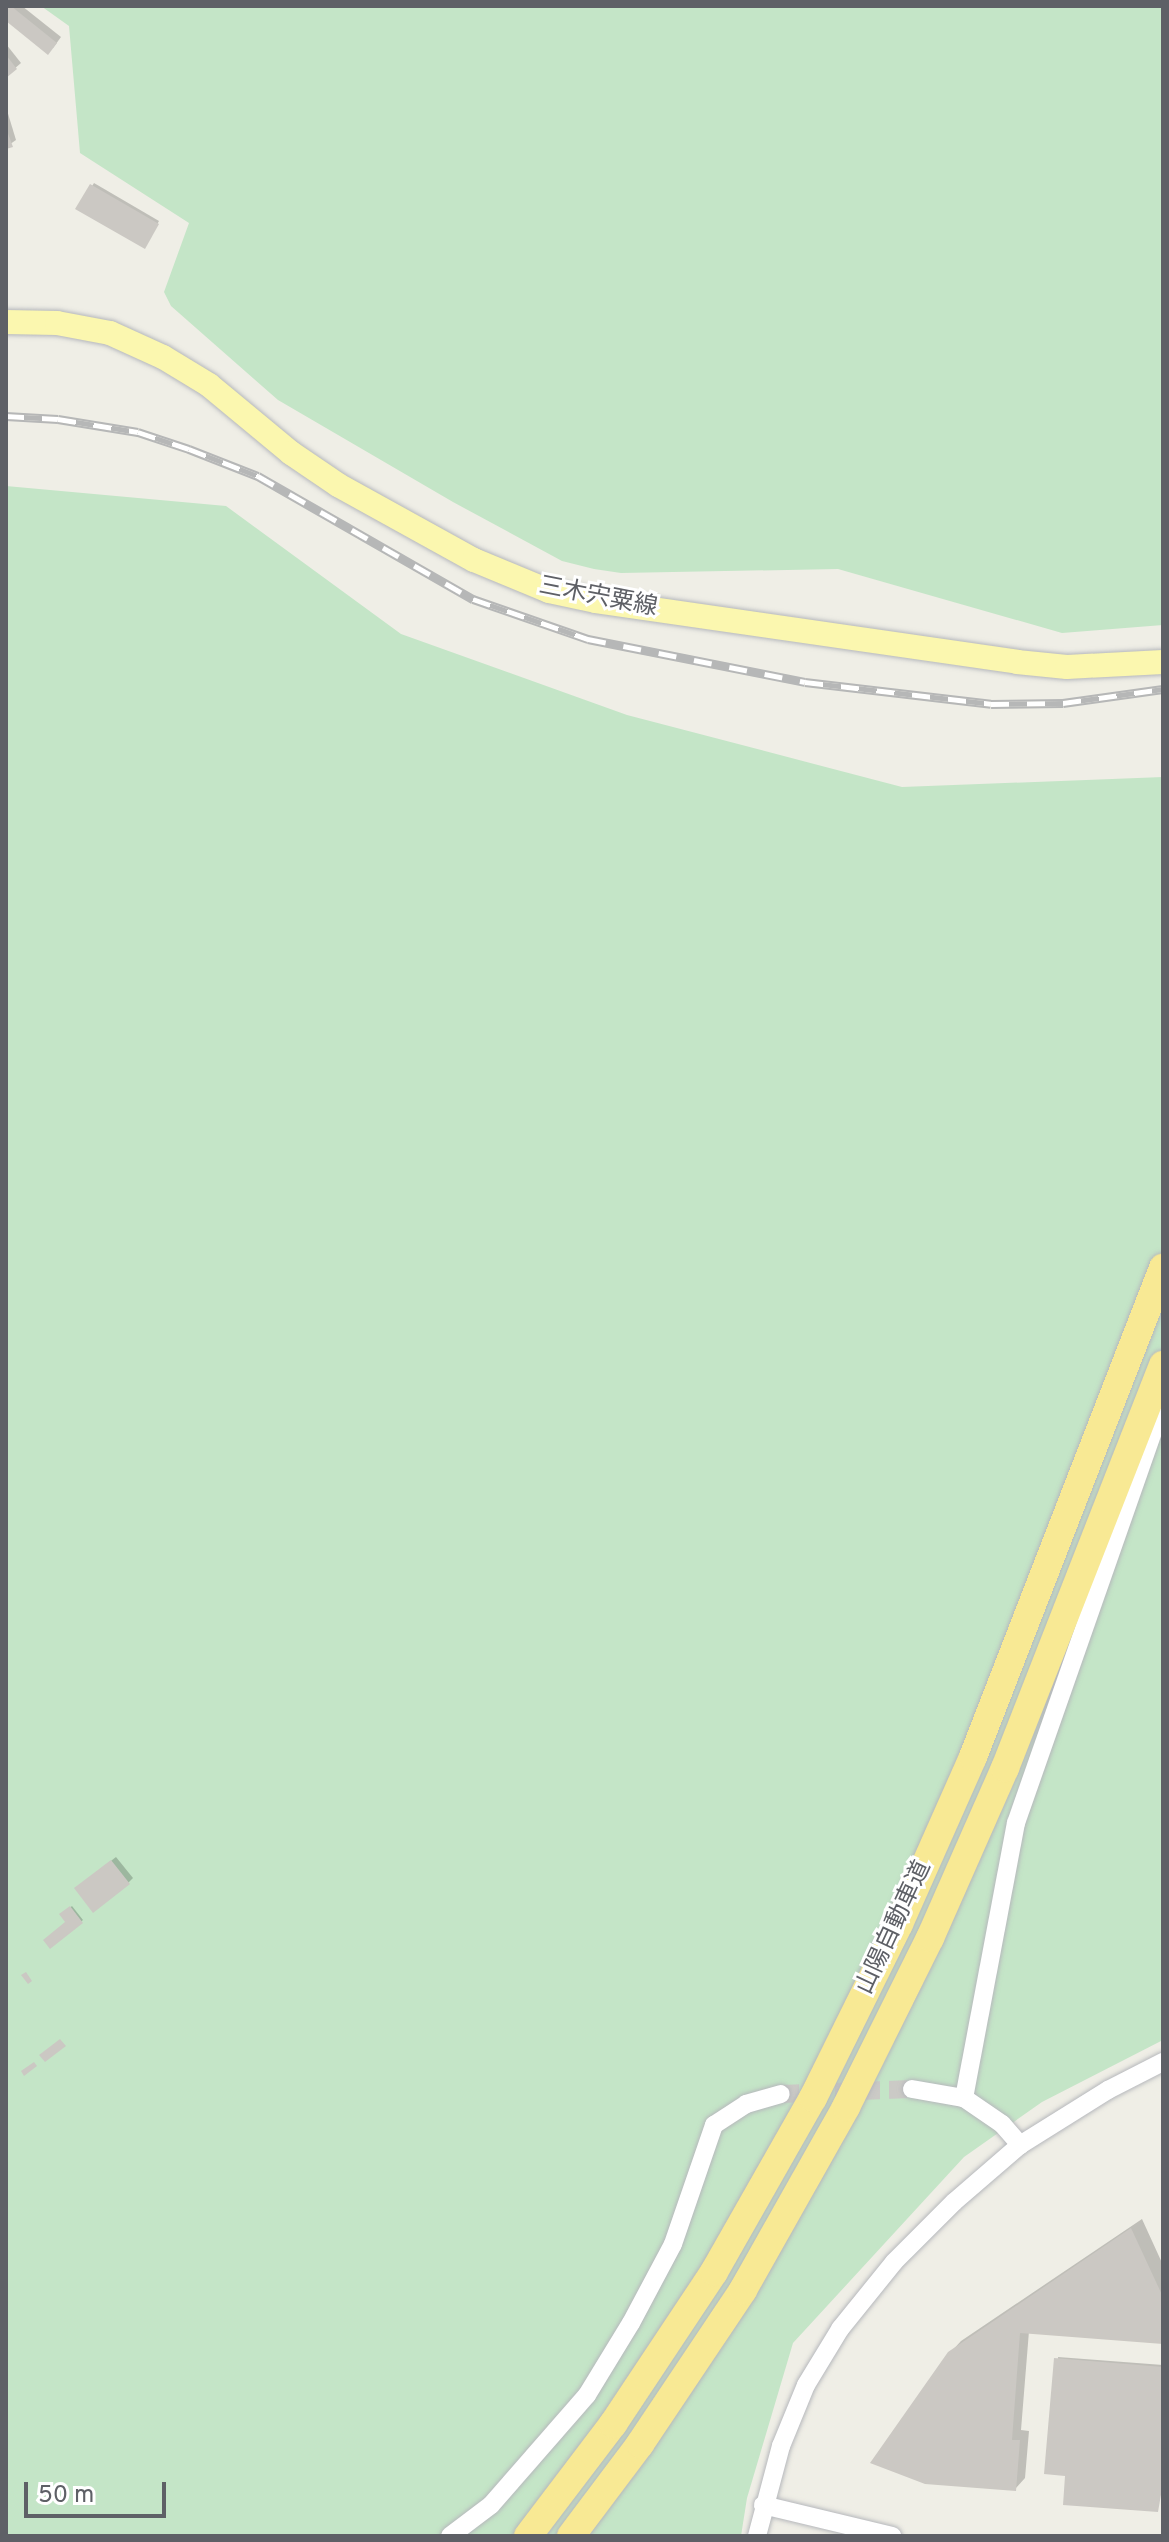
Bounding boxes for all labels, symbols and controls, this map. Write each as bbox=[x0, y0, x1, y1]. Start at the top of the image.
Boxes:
street label: 三木宍粟線 bbox=[536, 572, 660, 624]
street label: 山陽自動車道 bbox=[852, 1857, 938, 1999]
scale bar bbox=[28, 2466, 170, 2516]
text: 50 m bbox=[38, 2481, 94, 2511]

